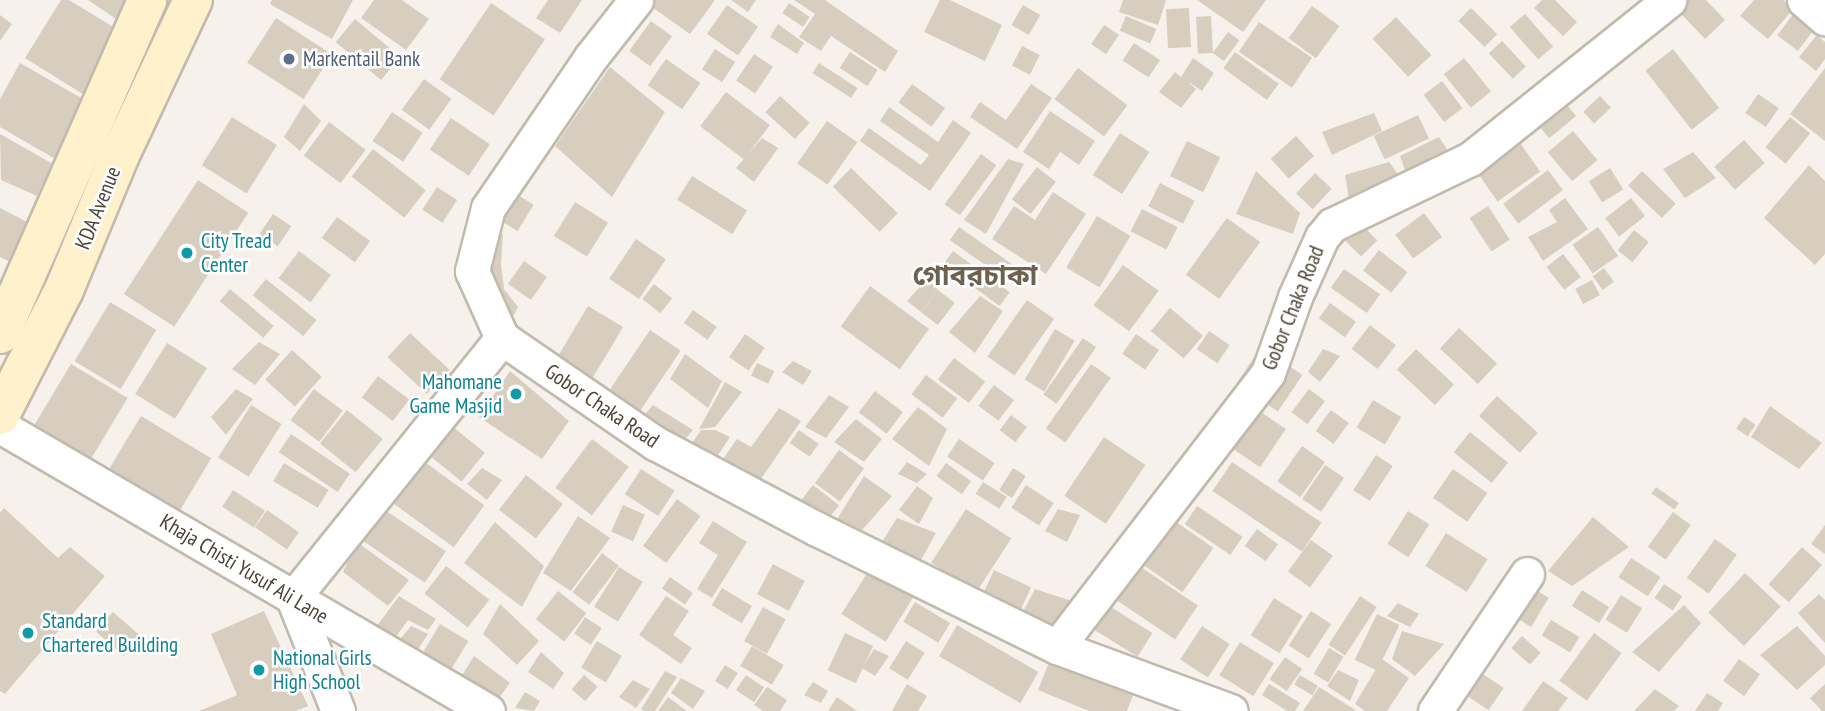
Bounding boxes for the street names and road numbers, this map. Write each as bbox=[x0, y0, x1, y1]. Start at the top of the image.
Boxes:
street label: KDA Avenue bbox=[70, 162, 126, 254]
street label: Gobor Chaka Road bbox=[1257, 242, 1329, 374]
street label: Gobor Chaka Road bbox=[540, 359, 664, 453]
street label: Khaja Chisti Yusuf Ali Lane bbox=[155, 509, 333, 629]

